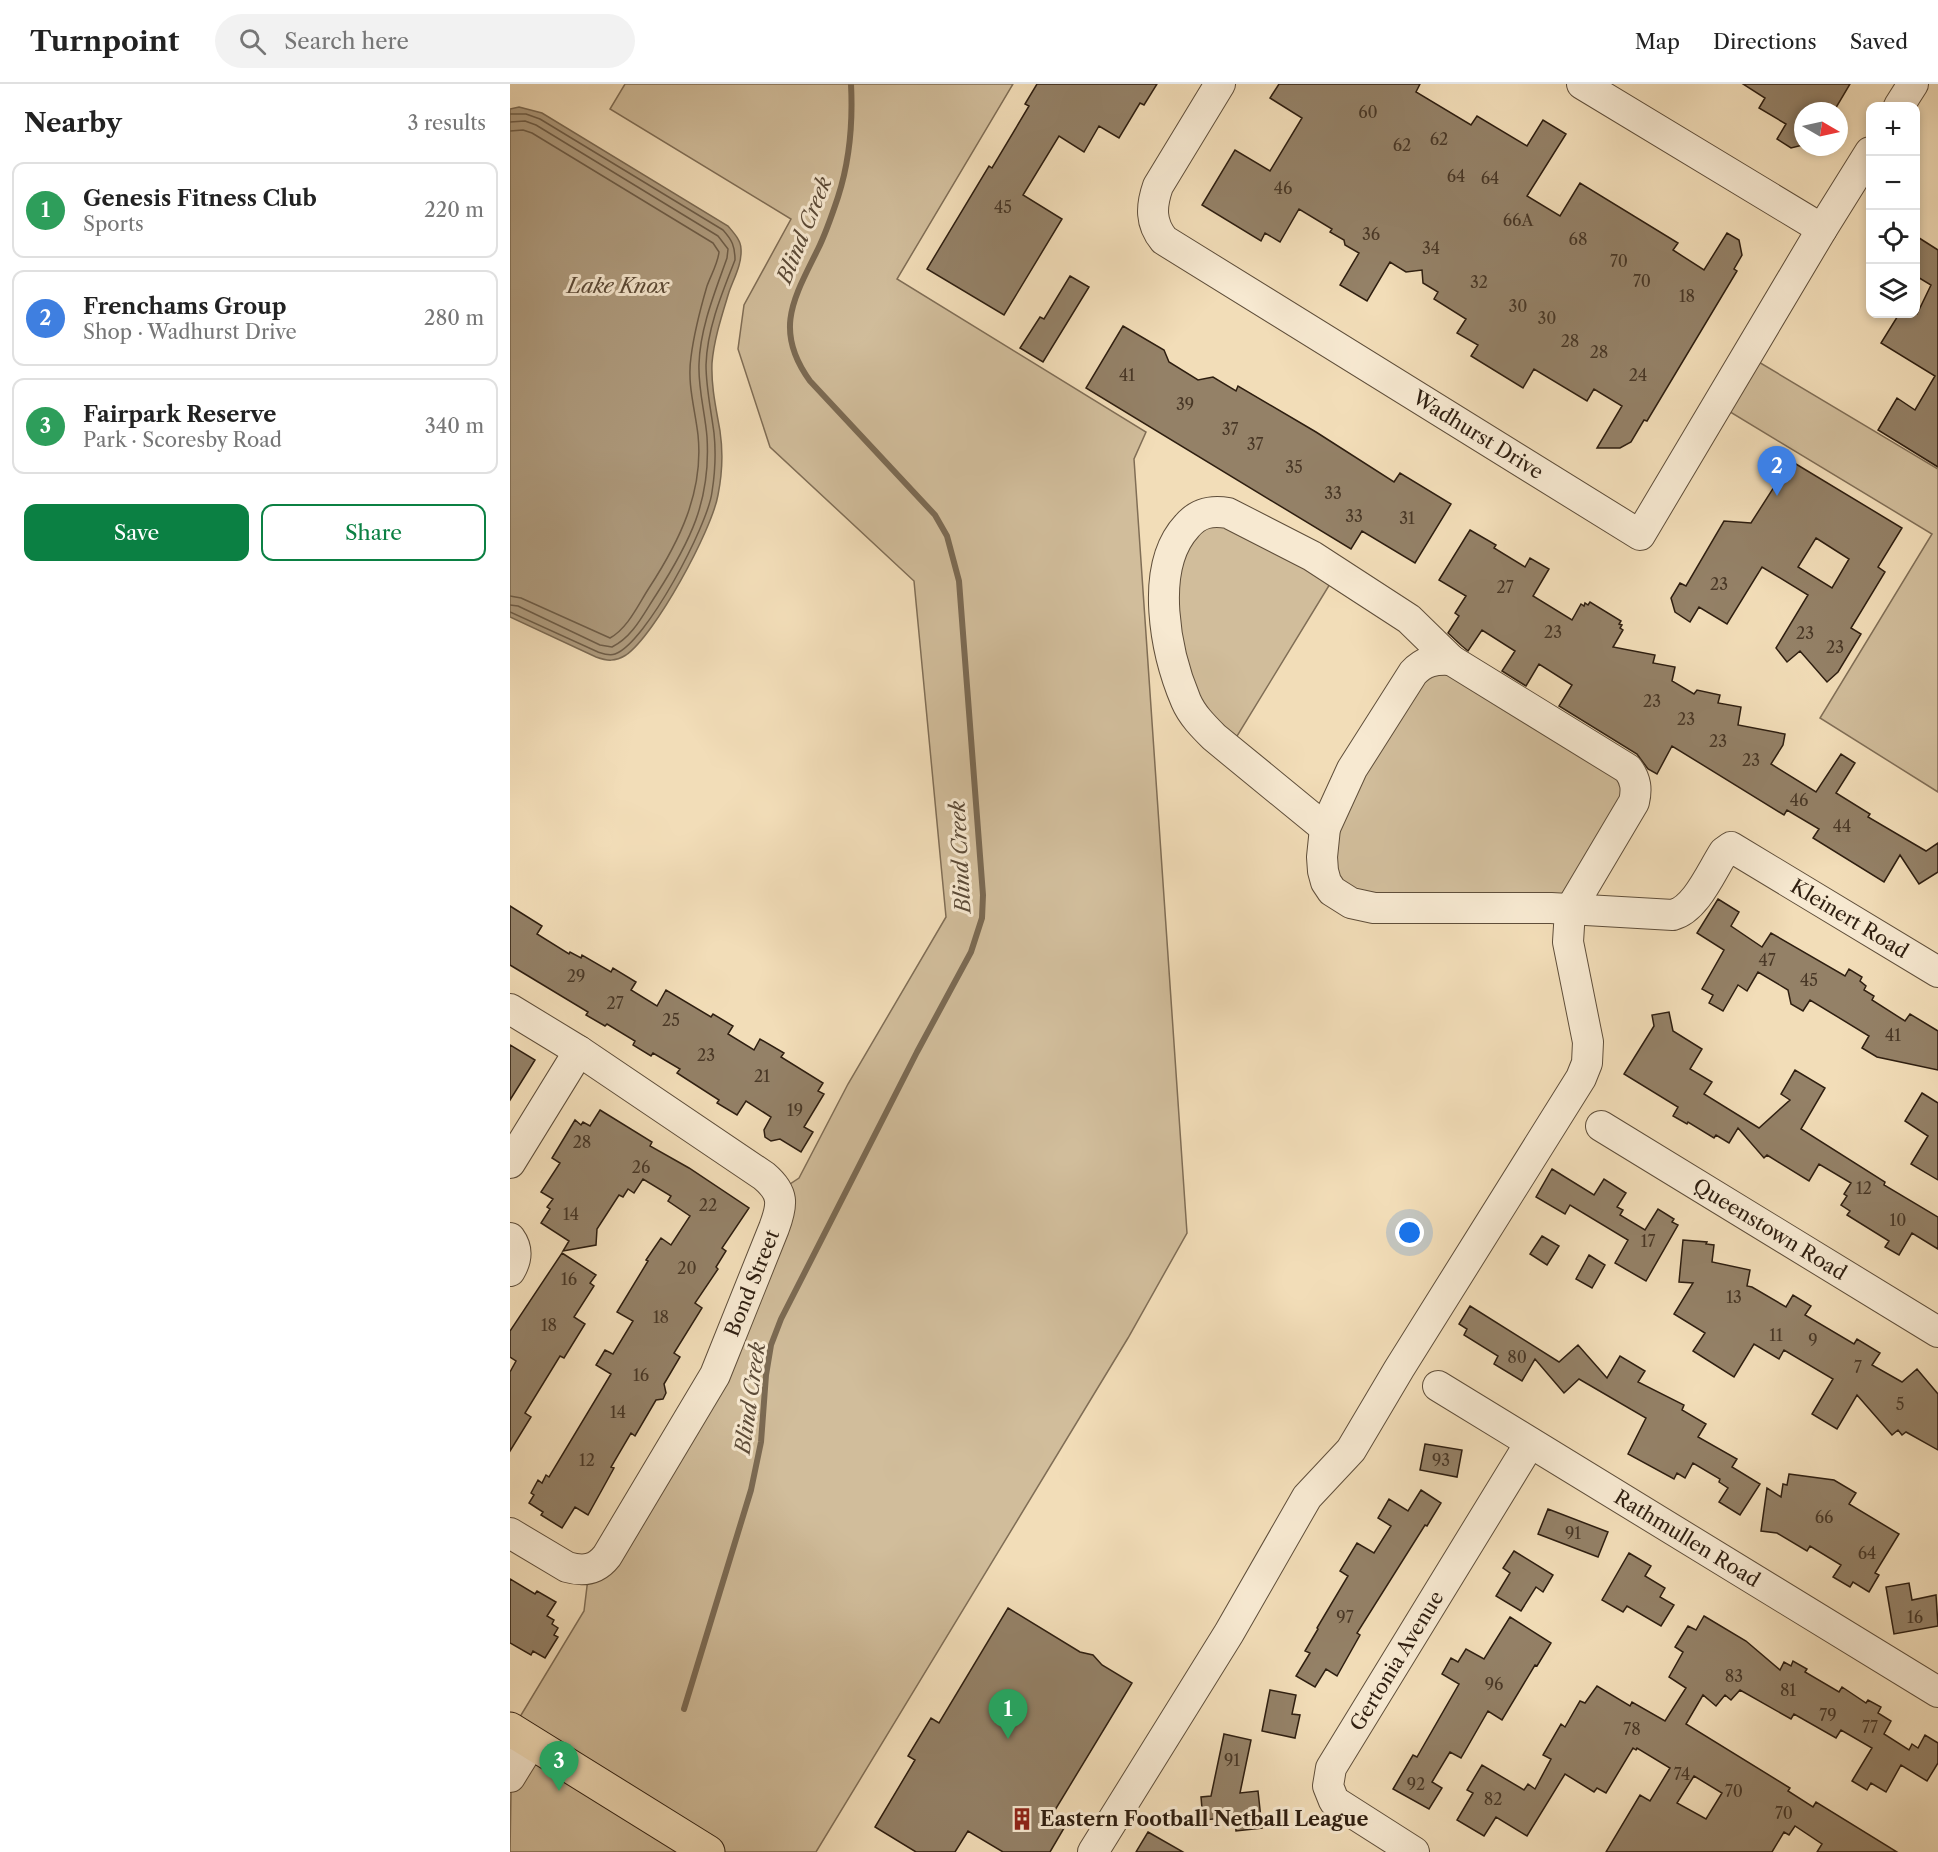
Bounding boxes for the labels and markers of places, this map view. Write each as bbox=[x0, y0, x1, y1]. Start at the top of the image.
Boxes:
pin: 2 bbox=[1758, 446, 1796, 496]
pin: 1 bbox=[988, 1690, 1028, 1739]
pin: 3 bbox=[539, 1742, 578, 1791]
building icon: Eastern Football Netball League bbox=[1009, 1806, 1035, 1832]
place label: Eastern Football Netball League bbox=[1040, 1807, 1368, 1831]

